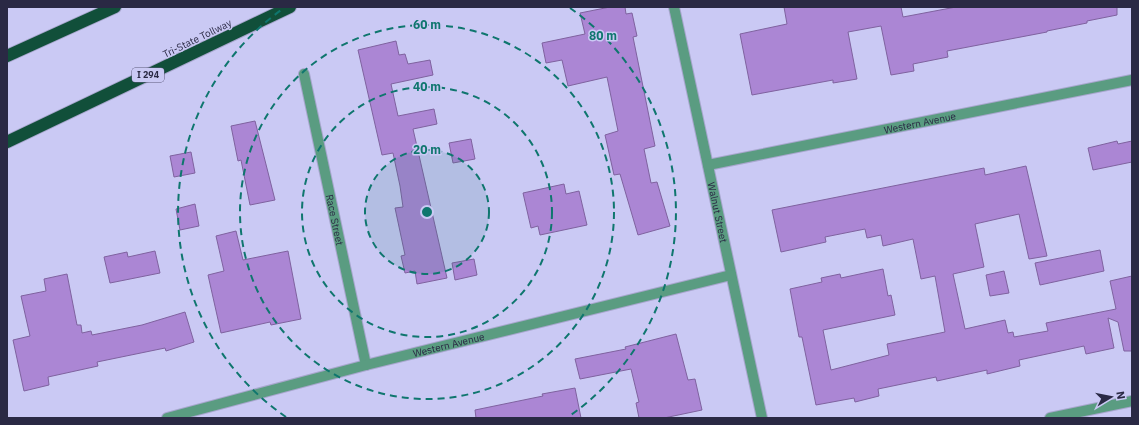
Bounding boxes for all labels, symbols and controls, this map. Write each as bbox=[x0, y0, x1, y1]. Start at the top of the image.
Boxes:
street label: Tri-State Tollway bbox=[161, 16, 234, 61]
text: 60 m bbox=[413, 17, 441, 32]
text: 80 m bbox=[589, 28, 617, 43]
road number: I 294 bbox=[132, 68, 164, 82]
text: 40 m bbox=[413, 79, 441, 94]
street label: Western Avenue bbox=[883, 109, 958, 137]
text: 20 m bbox=[413, 142, 441, 157]
street label: Walnut Street bbox=[705, 181, 730, 244]
street label: Race Street bbox=[323, 193, 346, 247]
centre of rings bbox=[420, 205, 434, 219]
street label: Western Avenue bbox=[412, 330, 486, 360]
north arrow bbox=[1091, 377, 1131, 417]
text: N bbox=[1113, 390, 1128, 400]

